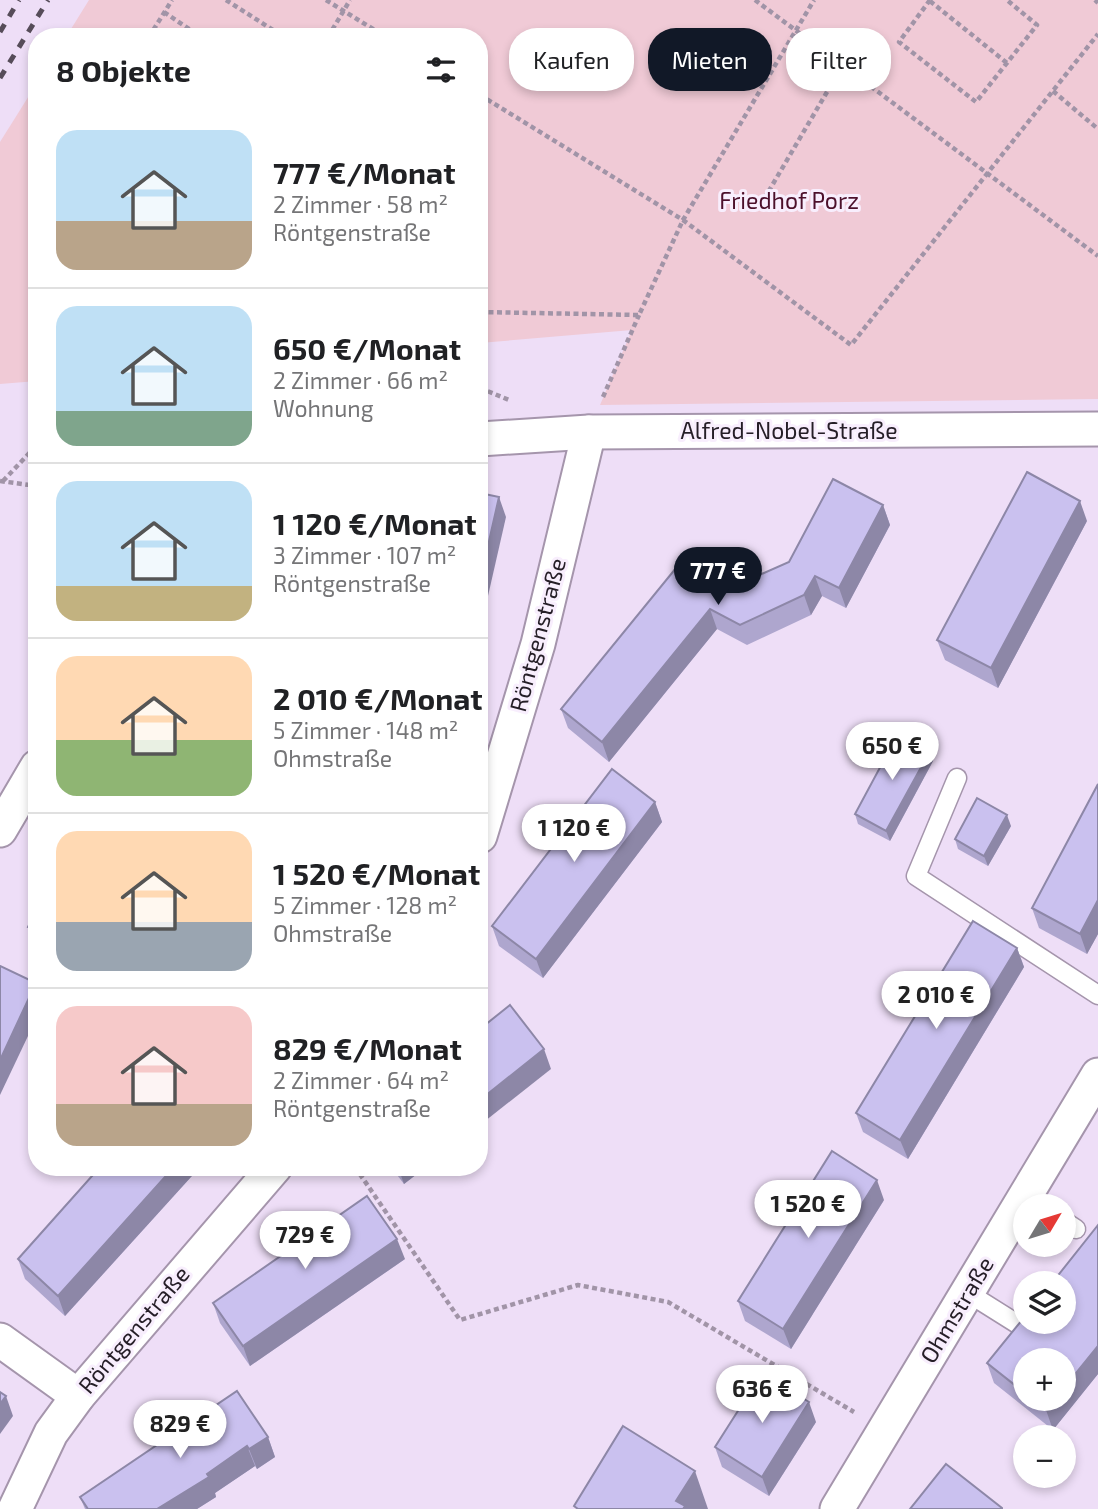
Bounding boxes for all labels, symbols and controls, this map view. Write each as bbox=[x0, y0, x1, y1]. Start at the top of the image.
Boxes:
chip: Kaufen bbox=[509, 28, 634, 91]
chip: Mieten bbox=[648, 28, 772, 91]
chip: Filter bbox=[786, 28, 891, 91]
icon: filters bbox=[422, 51, 460, 89]
text: 8 Objekte bbox=[56, 52, 191, 88]
text: 777 €/Monat bbox=[273, 154, 455, 190]
icon: home bbox=[112, 158, 196, 242]
park label: Friedhof Porz bbox=[719, 186, 859, 214]
text: 2 Zimmer · 58 m² bbox=[273, 190, 448, 218]
text: Röntgenstraße bbox=[273, 218, 431, 246]
text: 650 €/Monat bbox=[273, 330, 461, 366]
icon: home bbox=[112, 334, 196, 418]
text: 2 Zimmer · 66 m² bbox=[273, 366, 448, 394]
text: Wohnung bbox=[273, 394, 374, 422]
street label: Alfred-Nobel-Straße bbox=[680, 416, 898, 444]
text: 1 120 €/Monat bbox=[273, 505, 477, 541]
icon: home bbox=[112, 509, 196, 593]
text: 3 Zimmer · 107 m² bbox=[273, 541, 456, 569]
pin: 777 € bbox=[669, 548, 767, 607]
street label: Röntgenstraße bbox=[503, 555, 571, 715]
text: 777 € bbox=[690, 556, 746, 584]
text: Röntgenstraße bbox=[273, 569, 431, 597]
text: 2 010 €/Monat bbox=[273, 680, 483, 716]
icon: home bbox=[112, 684, 196, 768]
text: 5 Zimmer · 148 m² bbox=[273, 716, 458, 744]
pin: 650 € bbox=[843, 722, 941, 782]
text: 650 € bbox=[862, 731, 922, 759]
text: Ohmstraße bbox=[273, 744, 392, 772]
pin: 1 120 € bbox=[509, 804, 639, 864]
text: 1 120 € bbox=[538, 813, 610, 841]
text: 1 520 €/Monat bbox=[273, 855, 480, 891]
icon: home bbox=[112, 859, 196, 943]
text: 5 Zimmer · 128 m² bbox=[273, 891, 457, 919]
text: Ohmstraße bbox=[273, 919, 392, 947]
pin: 2 010 € bbox=[871, 972, 1001, 1031]
text: 2 010 € bbox=[897, 980, 975, 1008]
text: 829 €/Monat bbox=[273, 1030, 462, 1066]
icon: home bbox=[112, 1034, 196, 1118]
text: 2 Zimmer · 64 m² bbox=[273, 1066, 449, 1094]
text: Röntgenstraße bbox=[273, 1094, 431, 1122]
pin: 1 520 € bbox=[743, 1180, 873, 1240]
text: 1 520 € bbox=[770, 1189, 846, 1217]
north arrow bbox=[1013, 1194, 1076, 1256]
map controls bbox=[1013, 1194, 1076, 1488]
pin: 729 € bbox=[256, 1212, 354, 1271]
text: 729 € bbox=[276, 1220, 334, 1248]
street label: Ohmstraße bbox=[913, 1251, 999, 1368]
street label: Röntgenstraße bbox=[72, 1260, 195, 1399]
button: layers bbox=[1013, 1271, 1076, 1334]
button: + bbox=[1013, 1348, 1076, 1411]
pin: 636 € bbox=[713, 1366, 811, 1425]
text: 636 € bbox=[732, 1374, 792, 1402]
pin: 829 € bbox=[131, 1400, 229, 1460]
text: 829 € bbox=[150, 1409, 211, 1437]
button: − bbox=[1013, 1425, 1076, 1488]

